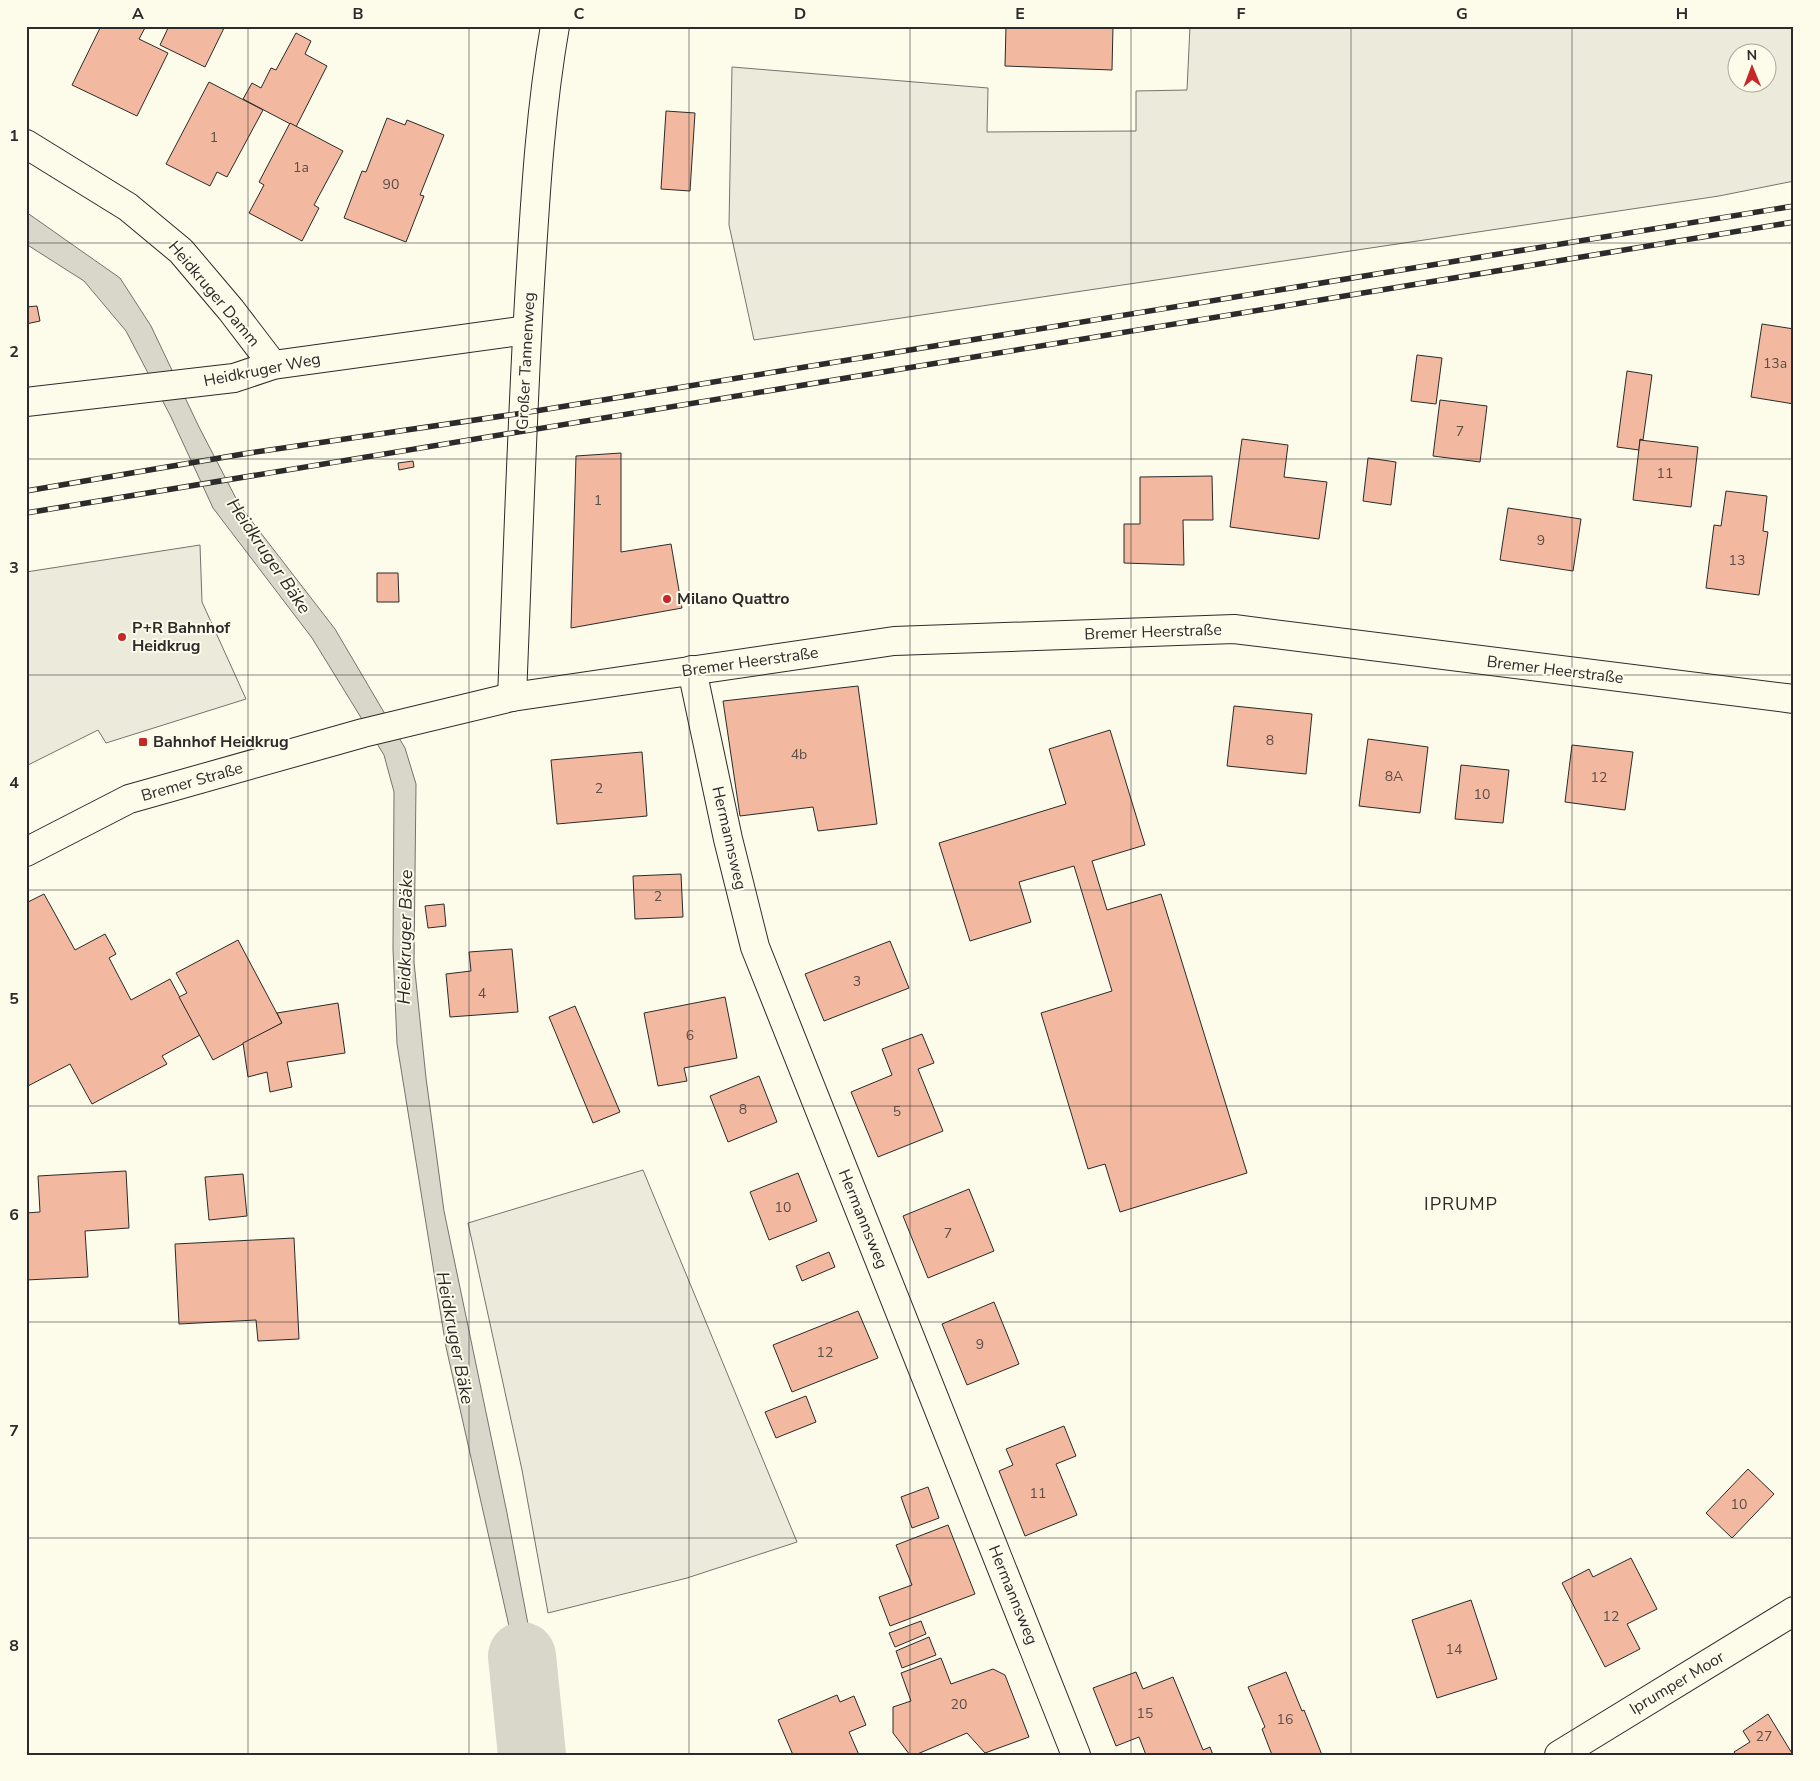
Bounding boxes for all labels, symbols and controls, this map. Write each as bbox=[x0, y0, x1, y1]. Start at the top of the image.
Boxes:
text: A bbox=[132, 3, 144, 25]
text: B bbox=[352, 3, 364, 25]
text: C bbox=[574, 3, 585, 25]
text: D bbox=[794, 3, 806, 25]
text: E bbox=[1015, 3, 1025, 25]
text: F bbox=[1237, 3, 1246, 25]
text: G bbox=[1456, 3, 1468, 25]
text: H bbox=[1676, 3, 1688, 25]
north arrow bbox=[1728, 42, 1778, 92]
text: N bbox=[1746, 46, 1757, 65]
text: 1 bbox=[9, 125, 19, 147]
house number: 1 bbox=[210, 128, 218, 147]
house number: 1a bbox=[293, 158, 309, 177]
house number: 90 bbox=[383, 175, 399, 194]
street label: Heidkruger Damm bbox=[163, 236, 265, 352]
street label: Großer Tannenweg bbox=[511, 291, 541, 431]
text: 2 bbox=[9, 341, 19, 363]
street label: Heidkruger Weg bbox=[202, 348, 322, 392]
house number: 13a bbox=[1763, 354, 1787, 373]
house number: 7 bbox=[1456, 422, 1464, 441]
house number: 11 bbox=[1657, 464, 1673, 483]
house number: 1 bbox=[594, 491, 602, 510]
water label: Heidkruger Bäke bbox=[221, 493, 317, 619]
house number: 9 bbox=[1537, 531, 1545, 550]
house number: 13 bbox=[1729, 551, 1745, 570]
text: 3 bbox=[9, 557, 19, 579]
place label: Milano Quattro bbox=[677, 588, 790, 610]
marker: Milano Quattro bbox=[661, 593, 673, 605]
place label: P+R Bahnhof Heidkrug bbox=[132, 617, 231, 657]
street label: Bremer Heerstraße bbox=[1084, 619, 1222, 645]
marker: P+R Bahnhof Heidkrug bbox=[116, 631, 128, 643]
street label: Bremer Heerstraße bbox=[680, 642, 820, 682]
street label: Bremer Heerstraße bbox=[1485, 651, 1625, 689]
place label: Bahnhof Heidkrug bbox=[153, 731, 289, 753]
house number: 8 bbox=[1266, 731, 1274, 750]
marker: Bahnhof Heidkrug bbox=[137, 736, 149, 748]
house number: 4b bbox=[791, 745, 807, 764]
street label: Bremer Straße bbox=[139, 757, 245, 807]
house number: 8A bbox=[1385, 767, 1403, 786]
house number: 12 bbox=[1591, 768, 1607, 787]
text: 4 bbox=[9, 772, 19, 794]
house number: 2 bbox=[595, 779, 603, 798]
street label: Hermannsweg bbox=[706, 784, 752, 892]
house number: 10 bbox=[1474, 785, 1490, 804]
water label: Heidkruger Bäke bbox=[392, 869, 418, 1005]
house number: 2 bbox=[654, 887, 662, 906]
house number: 3 bbox=[853, 972, 861, 991]
house number: 4 bbox=[478, 984, 486, 1003]
text: 5 bbox=[9, 988, 19, 1010]
house number: 6 bbox=[686, 1026, 694, 1045]
house number: 8 bbox=[739, 1100, 747, 1119]
house number: 5 bbox=[893, 1102, 901, 1121]
street label: Hermannsweg bbox=[833, 1166, 893, 1272]
district label: IPRUMP bbox=[1424, 1192, 1498, 1216]
house number: 10 bbox=[775, 1198, 791, 1217]
text: 6 bbox=[9, 1204, 19, 1226]
house number: 7 bbox=[944, 1224, 952, 1243]
water label: Heidkruger Bäke bbox=[430, 1270, 480, 1407]
house number: 9 bbox=[976, 1335, 984, 1354]
house number: 12 bbox=[817, 1343, 833, 1362]
text: 7 bbox=[9, 1420, 19, 1442]
house number: 11 bbox=[1030, 1484, 1046, 1503]
house number: 10 bbox=[1731, 1495, 1747, 1514]
street label: Hermannsweg bbox=[983, 1542, 1043, 1648]
house number: 12 bbox=[1603, 1607, 1619, 1626]
text: 8 bbox=[9, 1635, 19, 1657]
house number: 14 bbox=[1446, 1640, 1462, 1659]
street label: Iprumper Moor bbox=[1626, 1646, 1729, 1720]
house number: 20 bbox=[951, 1695, 967, 1714]
house number: 15 bbox=[1137, 1704, 1153, 1723]
house number: 16 bbox=[1277, 1710, 1293, 1729]
house number: 27 bbox=[1756, 1727, 1772, 1746]

